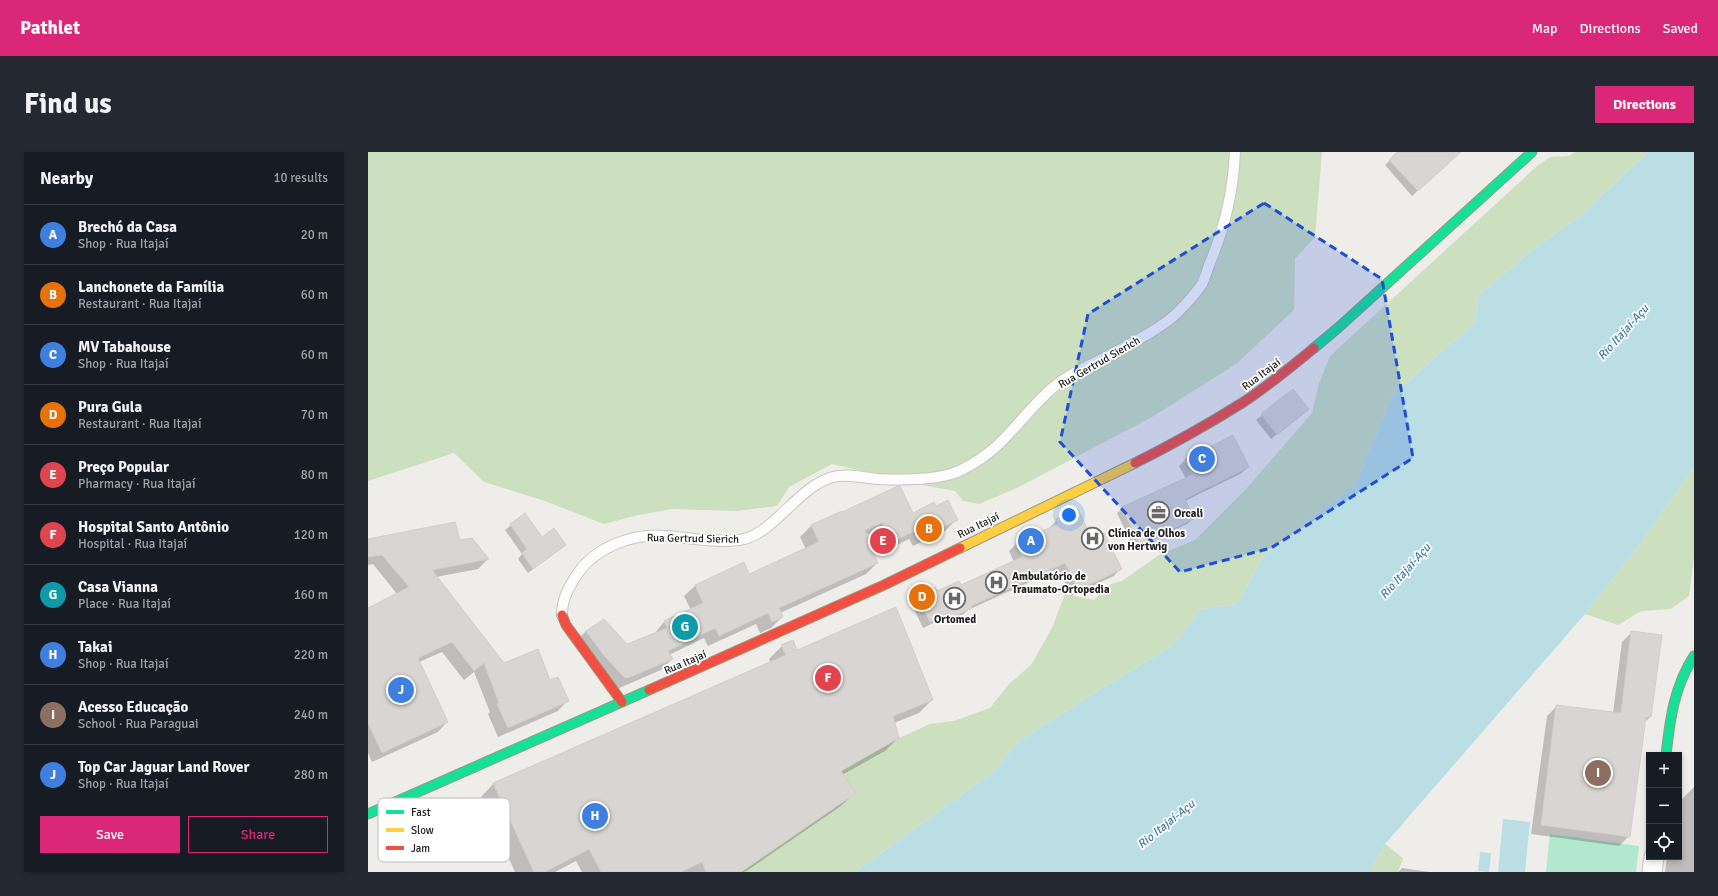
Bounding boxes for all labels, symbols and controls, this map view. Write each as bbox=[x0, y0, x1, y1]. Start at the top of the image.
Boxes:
text: Pathlet bbox=[20, 16, 80, 40]
text: Map bbox=[1532, 20, 1558, 37]
text: Directions bbox=[1580, 20, 1641, 37]
text: Saved bbox=[1663, 20, 1698, 37]
button: Directions bbox=[1595, 86, 1694, 123]
text: Find us bbox=[24, 87, 112, 121]
text: Nearby bbox=[40, 168, 93, 189]
text: 10 results bbox=[273, 170, 328, 186]
text: Brechó da Casa bbox=[78, 218, 177, 236]
text: A bbox=[49, 227, 57, 243]
text: 20 m bbox=[301, 227, 328, 243]
text: Shop · Rua Itajaí bbox=[78, 236, 168, 252]
text: Lanchonete da Família bbox=[78, 278, 224, 296]
text: B bbox=[49, 287, 57, 303]
text: 60 m bbox=[301, 287, 328, 303]
text: Restaurant · Rua Itajaí bbox=[78, 296, 202, 312]
water label: Rio Itajaí-Açu bbox=[1595, 300, 1653, 363]
street label: Rua Gertrud Sierich bbox=[1056, 334, 1143, 391]
text: MV Tabahouse bbox=[78, 338, 171, 356]
text: C bbox=[49, 347, 57, 363]
text: 60 m bbox=[301, 347, 328, 363]
text: Shop · Rua Itajaí bbox=[78, 356, 168, 372]
street label: Rua Itajaí bbox=[1240, 356, 1283, 393]
text: Pura Gula bbox=[78, 398, 142, 416]
text: D bbox=[49, 407, 57, 423]
text: 70 m bbox=[301, 407, 328, 423]
text: Restaurant · Rua Itajaí bbox=[78, 416, 202, 432]
pin: C bbox=[1189, 444, 1215, 474]
text: Preço Popular bbox=[78, 458, 169, 476]
text: E bbox=[49, 467, 57, 483]
text: 80 m bbox=[301, 467, 328, 483]
text: Pharmacy · Rua Itajaí bbox=[78, 476, 195, 492]
office icon: Orcali bbox=[1145, 500, 1171, 526]
your location bbox=[1059, 505, 1079, 525]
place label: Orcali bbox=[1174, 507, 1203, 520]
street label: Rua Itajaí bbox=[955, 510, 1001, 541]
pin: B bbox=[916, 514, 942, 544]
text: Hospital Santo Antônio bbox=[78, 518, 229, 536]
pin: E bbox=[870, 526, 896, 556]
pin: A bbox=[1018, 526, 1044, 556]
hospital icon: Clínica de Olhos von Hertwig bbox=[1079, 526, 1105, 552]
text: F bbox=[50, 527, 56, 543]
text: 120 m bbox=[294, 527, 328, 543]
place label: Clínica de Olhos von Hertwig bbox=[1107, 527, 1185, 553]
street label: Rua Gertrud Sierich bbox=[647, 531, 739, 546]
text: Hospital · Rua Itajaí bbox=[78, 536, 187, 552]
water label: Rio Itajaí-Açu bbox=[1377, 539, 1435, 602]
hospital icon: Ambulatório de Traumato-Ortopedia bbox=[983, 569, 1009, 595]
place label: Ambulatório de Traumato-Ortopedia bbox=[1012, 570, 1110, 596]
text: Casa Vianna bbox=[78, 578, 158, 596]
pin: D bbox=[909, 582, 935, 612]
hospital icon: Ortomed bbox=[942, 586, 968, 612]
text: G bbox=[49, 587, 57, 603]
text: 160 m bbox=[294, 587, 328, 603]
text: Place · Rua Itajaí bbox=[78, 596, 171, 612]
pin: G bbox=[672, 612, 698, 642]
place label: Ortomed bbox=[934, 613, 976, 626]
text: Takai bbox=[78, 638, 112, 656]
text: H bbox=[49, 647, 57, 663]
text: 220 m bbox=[294, 647, 328, 663]
street label: Rua Itajaí bbox=[662, 648, 708, 677]
text: Shop · Rua Itajaí bbox=[78, 656, 168, 672]
pin: F bbox=[815, 663, 841, 693]
pin: J bbox=[388, 675, 414, 705]
text: Acesso Educação bbox=[78, 698, 188, 716]
text: I bbox=[51, 707, 55, 723]
text: 240 m bbox=[294, 707, 328, 723]
text: School · Rua Paraguai bbox=[78, 716, 199, 732]
map controls bbox=[1646, 752, 1682, 860]
button: + bbox=[1646, 752, 1682, 788]
text: Top Car Jaguar Land Rover bbox=[78, 758, 250, 776]
pin: I bbox=[1585, 758, 1611, 788]
text: J bbox=[50, 767, 56, 783]
text: 280 m bbox=[294, 767, 328, 783]
text: Shop · Rua Itajaí bbox=[78, 776, 168, 792]
button: − bbox=[1646, 788, 1682, 824]
water label: Rio Itajaí-Açu bbox=[1135, 796, 1199, 852]
legend bbox=[378, 798, 510, 862]
pin: H bbox=[582, 801, 608, 831]
text: Fast bbox=[411, 806, 431, 819]
button: Save bbox=[40, 816, 180, 853]
button: Share bbox=[188, 816, 328, 853]
text: Slow bbox=[411, 824, 434, 837]
button: locate bbox=[1646, 824, 1682, 860]
text: Jam bbox=[411, 842, 430, 855]

